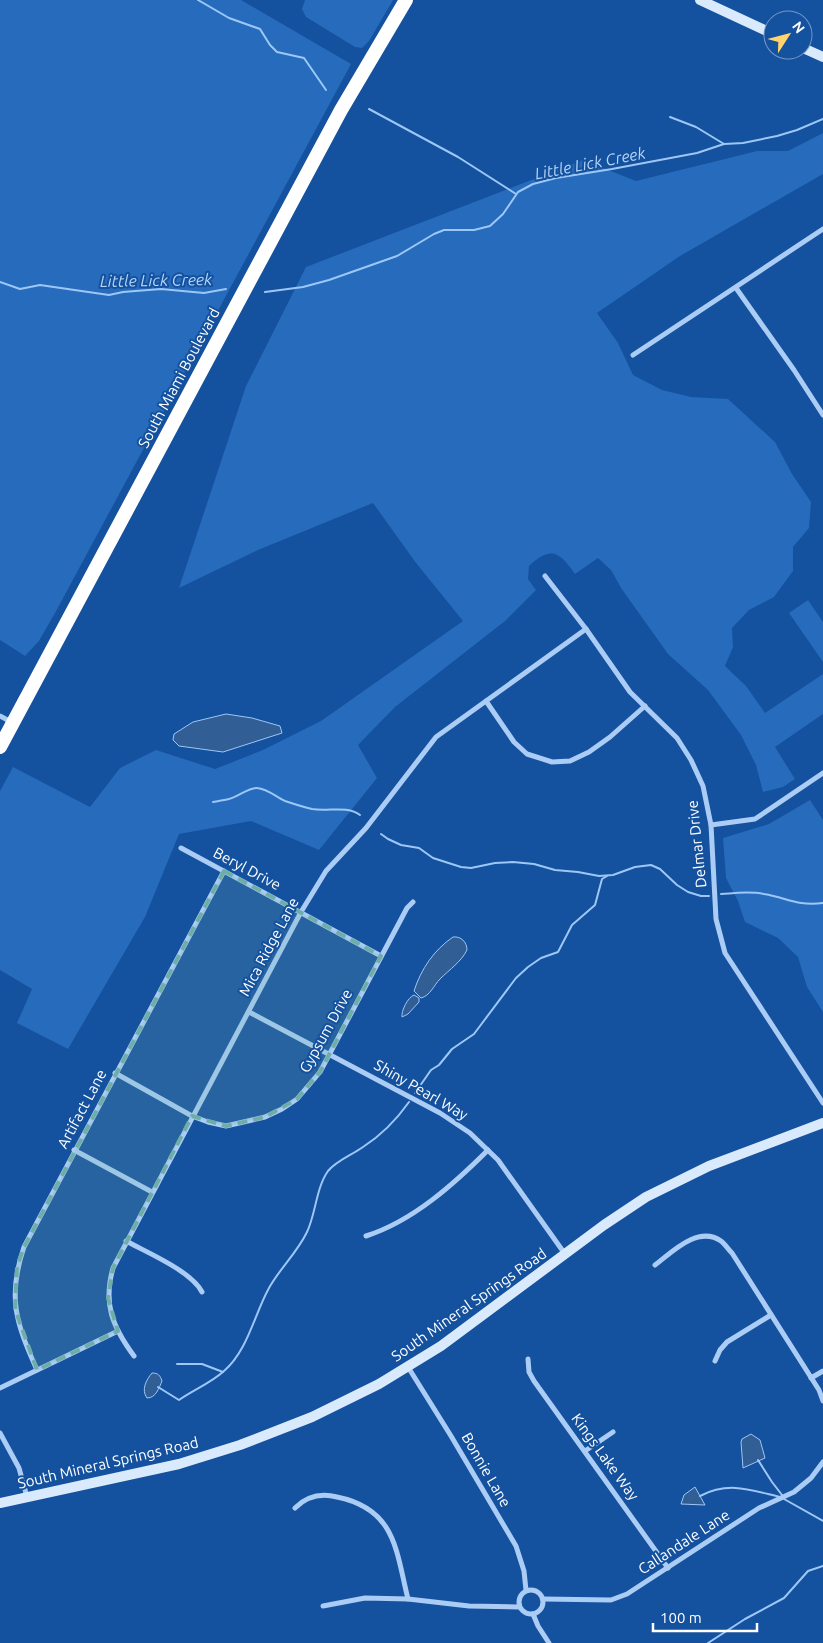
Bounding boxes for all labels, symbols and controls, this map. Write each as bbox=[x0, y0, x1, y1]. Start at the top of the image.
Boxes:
north arrow bbox=[763, 10, 813, 60]
text: N bbox=[789, 18, 808, 36]
water label: Little Lick Creek bbox=[533, 143, 648, 183]
water label: Little Lick Creek bbox=[100, 270, 213, 290]
street label: South Miami Boulevard bbox=[134, 305, 223, 451]
street label: Delmar Drive bbox=[683, 799, 710, 889]
street label: Beryl Drive bbox=[211, 844, 284, 893]
street label: Mica Ridge Lane bbox=[235, 895, 302, 999]
street label: Gypsum Drive bbox=[296, 986, 355, 1075]
street label: Shiny Pearl Way bbox=[371, 1056, 471, 1123]
street label: Artifact Lane bbox=[54, 1066, 109, 1151]
street label: South Mineral Springs Road bbox=[388, 1245, 549, 1365]
street label: Kings Lake Way bbox=[568, 1410, 643, 1503]
street label: Bonnie Lane bbox=[458, 1430, 515, 1510]
street label: South Mineral Springs Road bbox=[16, 1433, 200, 1492]
street label: Callandale Lane bbox=[635, 1506, 733, 1577]
scale bar bbox=[653, 1600, 757, 1632]
text: 100 m bbox=[660, 1609, 702, 1626]

